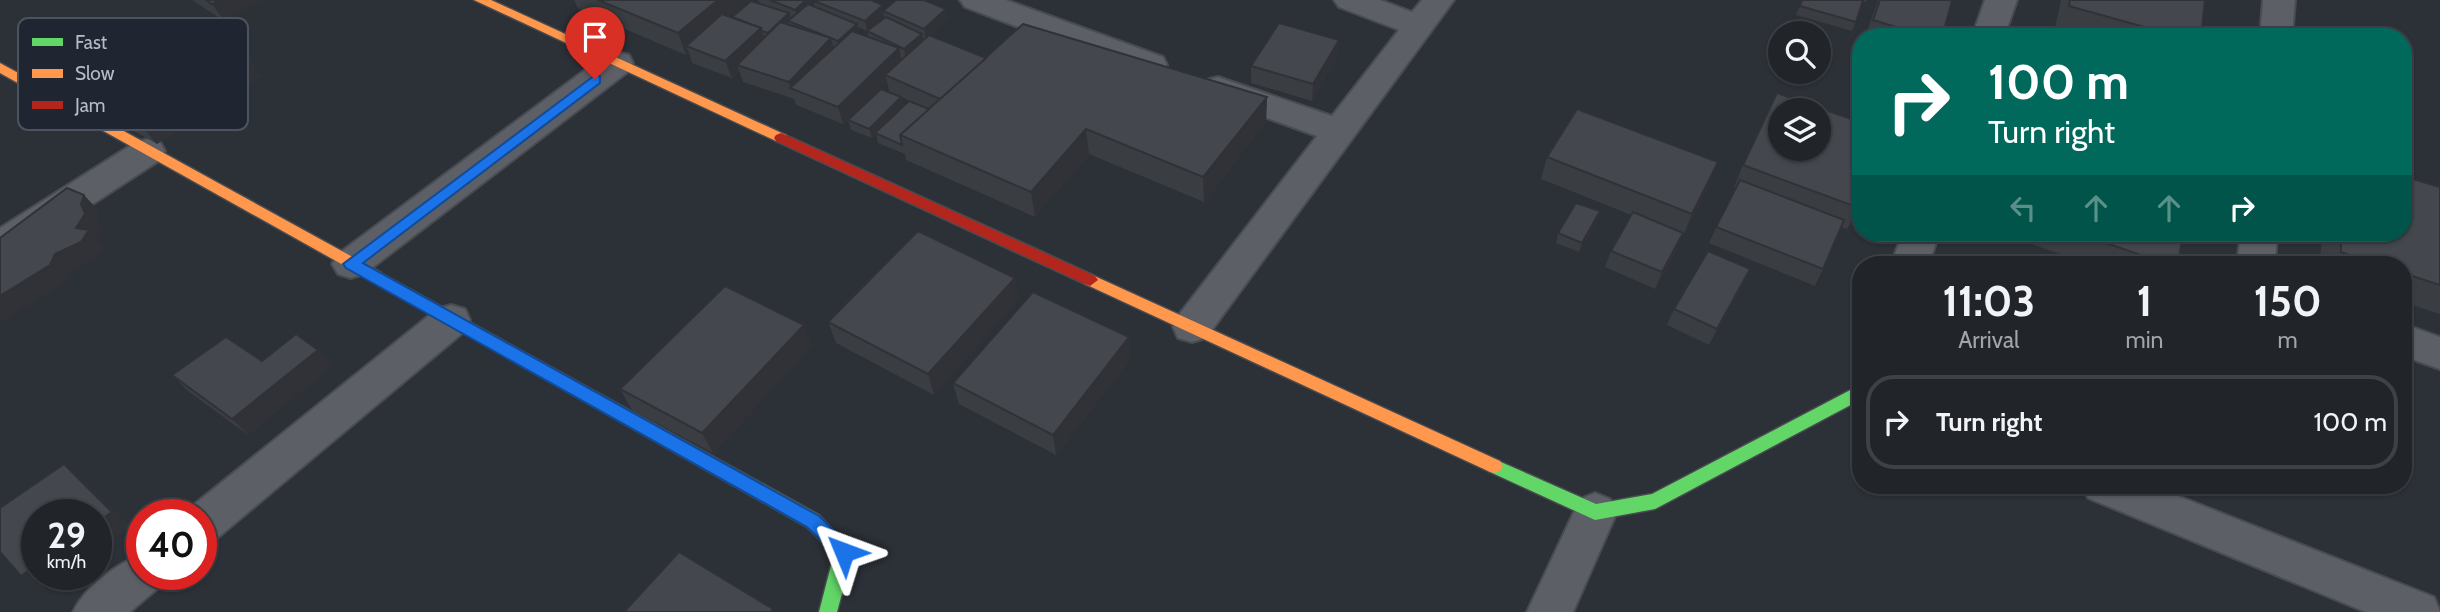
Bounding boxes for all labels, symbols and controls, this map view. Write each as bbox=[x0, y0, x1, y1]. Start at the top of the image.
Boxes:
pin bbox=[565, 7, 625, 79]
legend bbox=[18, 18, 248, 130]
icon: arrive bbox=[576, 18, 614, 56]
map controls bbox=[1768, 21, 1831, 161]
button: search bbox=[1768, 21, 1831, 84]
text: Fast bbox=[75, 31, 108, 54]
text: 100 m bbox=[1988, 52, 2129, 111]
icon: right bbox=[1873, 56, 1964, 147]
text: Slow bbox=[75, 62, 115, 85]
text: Jam bbox=[74, 94, 105, 117]
button: layers bbox=[1768, 98, 1831, 161]
text: Turn right bbox=[1988, 112, 2115, 151]
icon: left bbox=[2004, 189, 2042, 227]
icon: ahead bbox=[2077, 189, 2115, 227]
icon: ahead bbox=[2150, 189, 2188, 227]
icon: right bbox=[2223, 189, 2261, 227]
text: 11:03 bbox=[1942, 275, 2035, 327]
text: 1 bbox=[2137, 275, 2152, 327]
text: 150 bbox=[2254, 275, 2322, 327]
text: Arrival bbox=[1958, 326, 2019, 354]
text: min bbox=[2126, 326, 2163, 354]
text: m bbox=[2278, 326, 2298, 354]
icon: right bbox=[1877, 403, 1915, 441]
text: Turn right bbox=[1936, 406, 2042, 438]
text: 100 m bbox=[2314, 406, 2387, 438]
speed limit sign: 40 bbox=[126, 499, 217, 590]
text: 29 bbox=[47, 514, 86, 557]
position arrow bbox=[807, 515, 881, 589]
text: km/h bbox=[47, 551, 86, 573]

